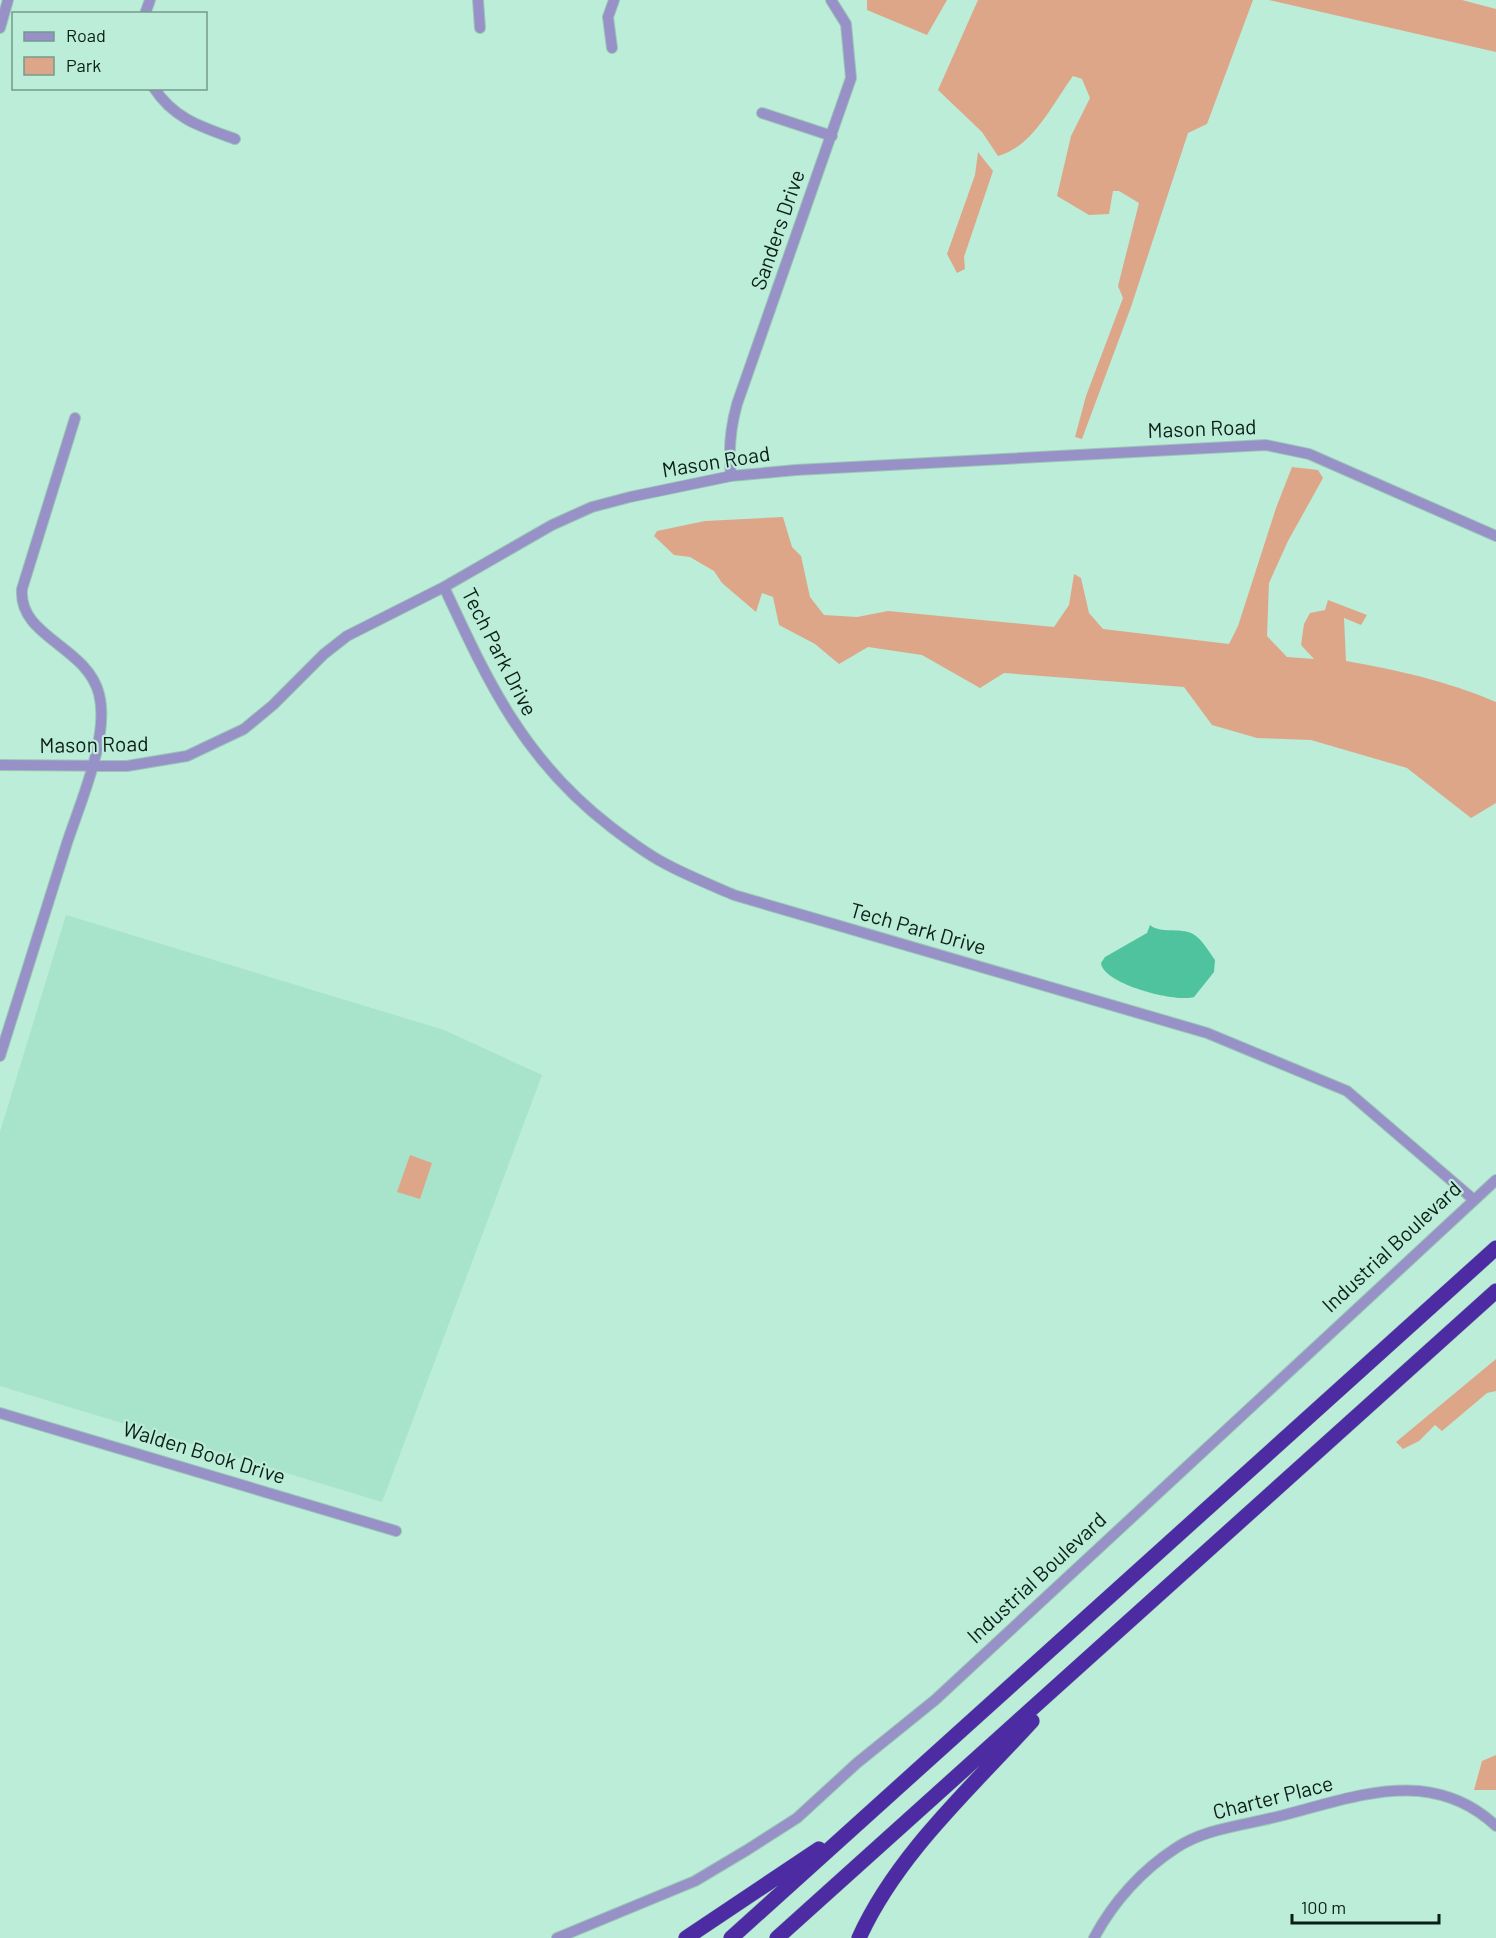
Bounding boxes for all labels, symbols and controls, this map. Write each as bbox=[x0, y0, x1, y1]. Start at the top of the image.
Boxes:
legend bbox=[12, 12, 207, 90]
text: Road bbox=[66, 24, 106, 46]
text: Park bbox=[66, 54, 101, 76]
street label: Sanders Drive bbox=[744, 166, 809, 293]
street label: Mason Road bbox=[1147, 413, 1257, 442]
street label: Mason Road bbox=[660, 440, 772, 481]
street label: Tech Park Drive bbox=[457, 583, 543, 720]
street label: Mason Road bbox=[39, 730, 149, 757]
street label: Tech Park Drive bbox=[847, 896, 989, 959]
street label: Industrial Boulevard bbox=[1316, 1175, 1466, 1317]
street label: Walden Book Drive bbox=[120, 1415, 289, 1488]
street label: Industrial Boulevard bbox=[961, 1506, 1111, 1648]
street label: Charter Place bbox=[1210, 1770, 1335, 1824]
scale bar bbox=[1292, 1887, 1439, 1925]
text: 100 m bbox=[1301, 1896, 1346, 1918]

